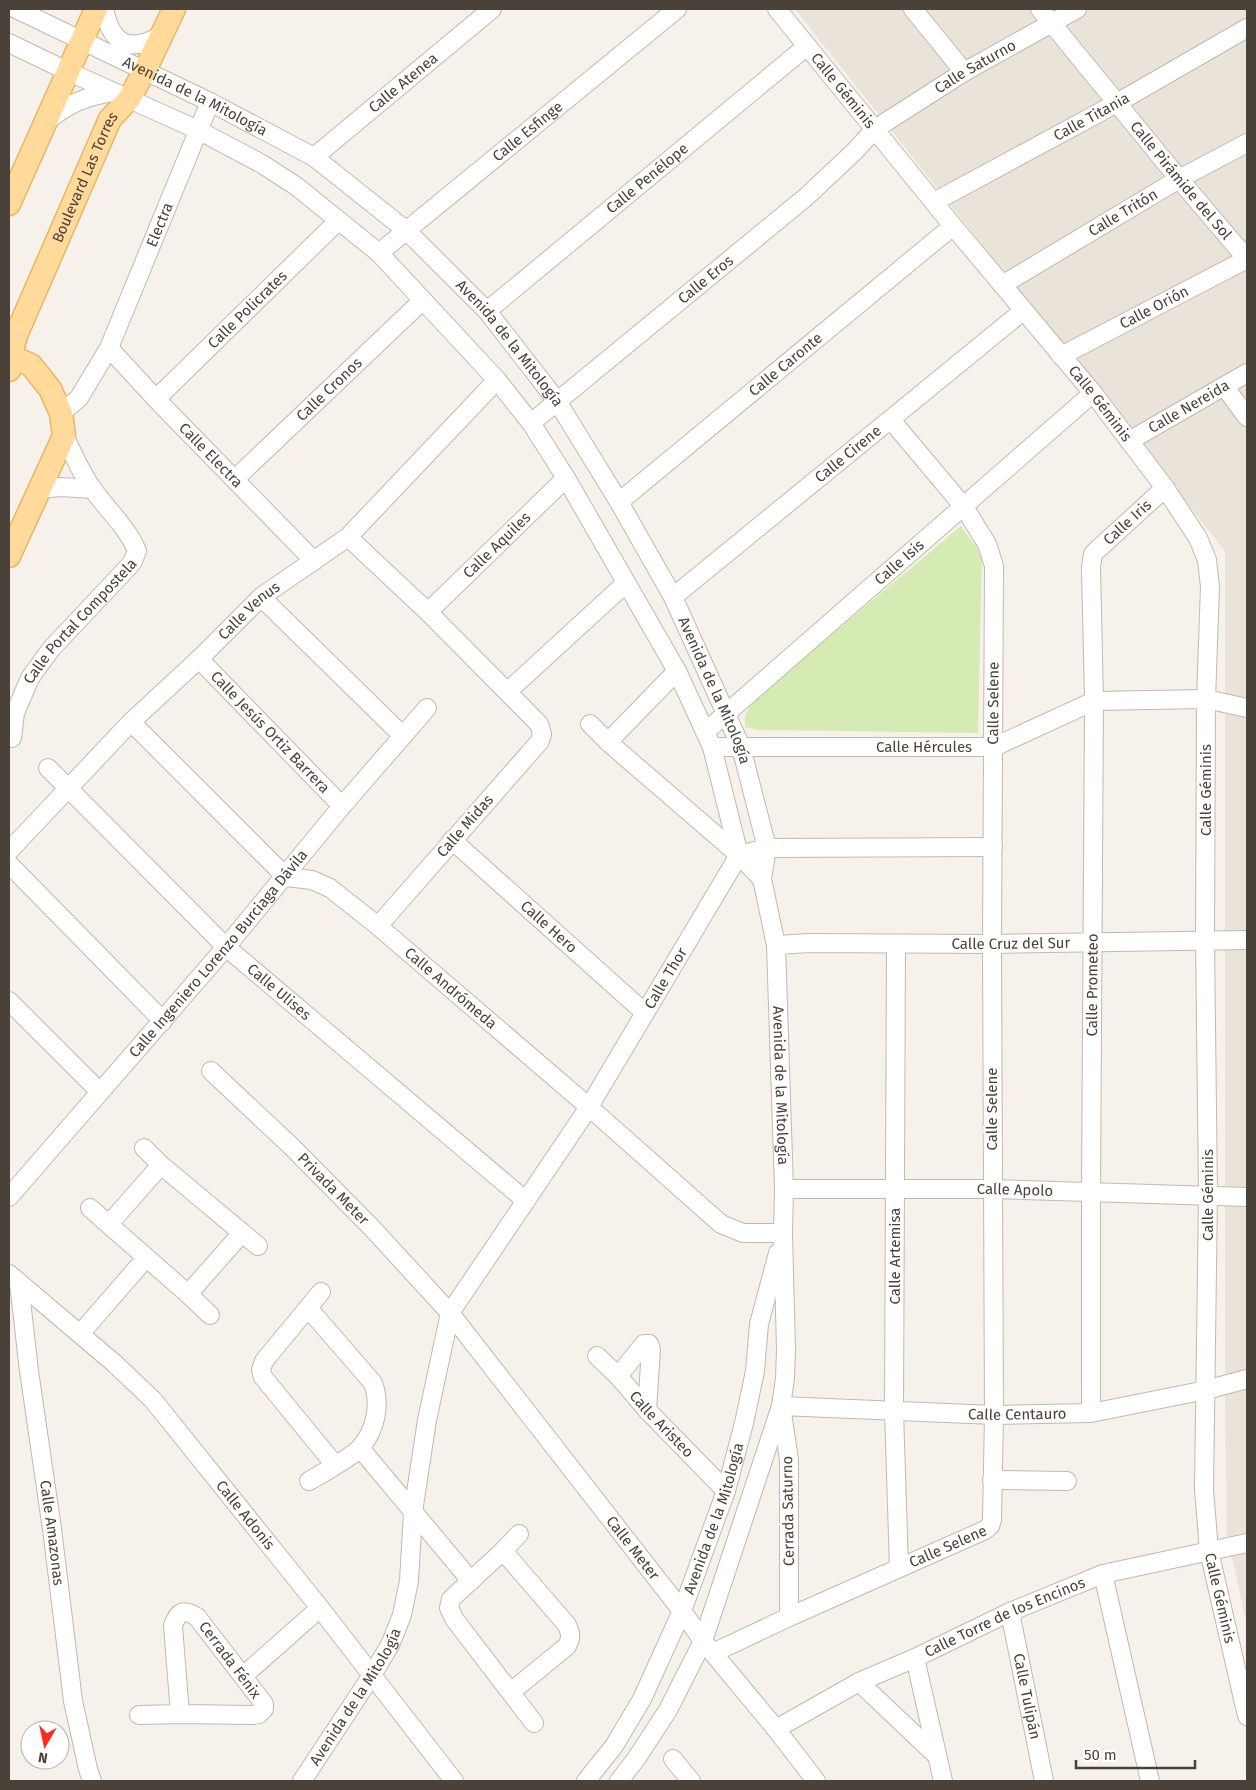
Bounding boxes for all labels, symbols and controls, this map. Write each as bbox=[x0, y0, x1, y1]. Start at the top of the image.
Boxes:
street label: Calle Saturno bbox=[931, 36, 1019, 97]
street label: Calle Atenea bbox=[365, 49, 441, 117]
street label: Calle Géminis bbox=[807, 49, 879, 132]
street label: Avenida de la Mitología bbox=[120, 53, 270, 140]
street label: Calle Titania bbox=[1050, 89, 1133, 145]
street label: Calle Esfinge bbox=[489, 97, 566, 165]
street label: Boulevard Las Torres bbox=[48, 108, 121, 245]
street label: Calle Pirámide del Sol bbox=[1126, 118, 1236, 244]
street label: Calle Penélope bbox=[603, 139, 692, 217]
street label: Calle Tritón bbox=[1085, 185, 1161, 240]
street label: Electra bbox=[142, 200, 177, 250]
street label: Calle Eros bbox=[674, 252, 737, 307]
street label: Calle Policrates bbox=[204, 267, 291, 352]
street label: Avenida de la Mitología bbox=[452, 276, 567, 410]
street label: Calle Orión bbox=[1117, 282, 1192, 333]
street label: Calle Caronte bbox=[745, 329, 826, 400]
street label: Calle Cronos bbox=[293, 354, 366, 425]
street label: Calle Géminis bbox=[1065, 362, 1136, 445]
street label: Calle Nereida bbox=[1145, 376, 1233, 437]
street label: Calle Electra bbox=[175, 419, 247, 492]
street label: Calle Cirene bbox=[811, 422, 885, 486]
street label: Calle Iris bbox=[1100, 496, 1155, 549]
street label: Calle Aquiles bbox=[459, 508, 534, 582]
street label: Calle Isis bbox=[871, 536, 928, 589]
street label: Calle Portal Compostela bbox=[20, 555, 140, 686]
street label: Calle Venus bbox=[214, 578, 283, 644]
street label: Avenida de la Mitología bbox=[674, 614, 754, 766]
street label: Calle Selene bbox=[984, 662, 1002, 745]
street label: Calle Jesús Ortiz Barrera bbox=[207, 667, 333, 797]
street label: Calle Hércules bbox=[876, 738, 972, 756]
street label: Calle Géminis bbox=[1197, 744, 1215, 836]
street label: Calle Midas bbox=[433, 791, 497, 861]
street label: Calle Ingeniero Lorenzo Burciaga Dávila bbox=[125, 846, 311, 1061]
street label: Calle Hero bbox=[517, 897, 581, 957]
street label: Calle Prometeo bbox=[1083, 933, 1102, 1037]
street label: Calle Cruz del Sur bbox=[952, 934, 1071, 953]
street label: Calle Andrómeda bbox=[401, 944, 500, 1033]
street label: Calle Thor bbox=[640, 944, 691, 1012]
street label: Calle Ulises bbox=[244, 960, 315, 1024]
street label: Avenida de la Mitología bbox=[769, 1006, 792, 1165]
street label: Calle Selene bbox=[983, 1068, 1001, 1150]
street label: Privada Meter bbox=[294, 1149, 373, 1229]
street label: Calle Géminis bbox=[1199, 1149, 1217, 1241]
street label: Calle Apolo bbox=[977, 1180, 1054, 1200]
street label: Calle Artemisa bbox=[886, 1208, 904, 1304]
street label: Calle Aristeo bbox=[626, 1387, 697, 1461]
street label: Calle Centauro bbox=[968, 1405, 1067, 1424]
street label: Avenida de la Mitología bbox=[680, 1441, 747, 1597]
street label: Cerrada Saturno bbox=[778, 1456, 798, 1566]
street label: Calle Adonis bbox=[212, 1477, 279, 1553]
street label: Calle Amazonas bbox=[36, 1479, 68, 1586]
street label: Calle Meter bbox=[602, 1512, 664, 1584]
street label: Calle Selene bbox=[906, 1521, 990, 1572]
street label: Calle Géminis bbox=[1201, 1551, 1239, 1645]
street label: Calle Torre de los Encinos bbox=[922, 1573, 1088, 1661]
street label: Cerrada Fénix bbox=[195, 1618, 265, 1703]
street label: Avenida de la Mitología bbox=[306, 1625, 405, 1769]
street label: Calle Tulipán bbox=[1010, 1652, 1044, 1741]
north arrow bbox=[20, 1720, 70, 1770]
scale bar bbox=[1076, 1738, 1195, 1770]
text: 50 m bbox=[1084, 1746, 1117, 1764]
text: N bbox=[37, 1748, 49, 1766]

